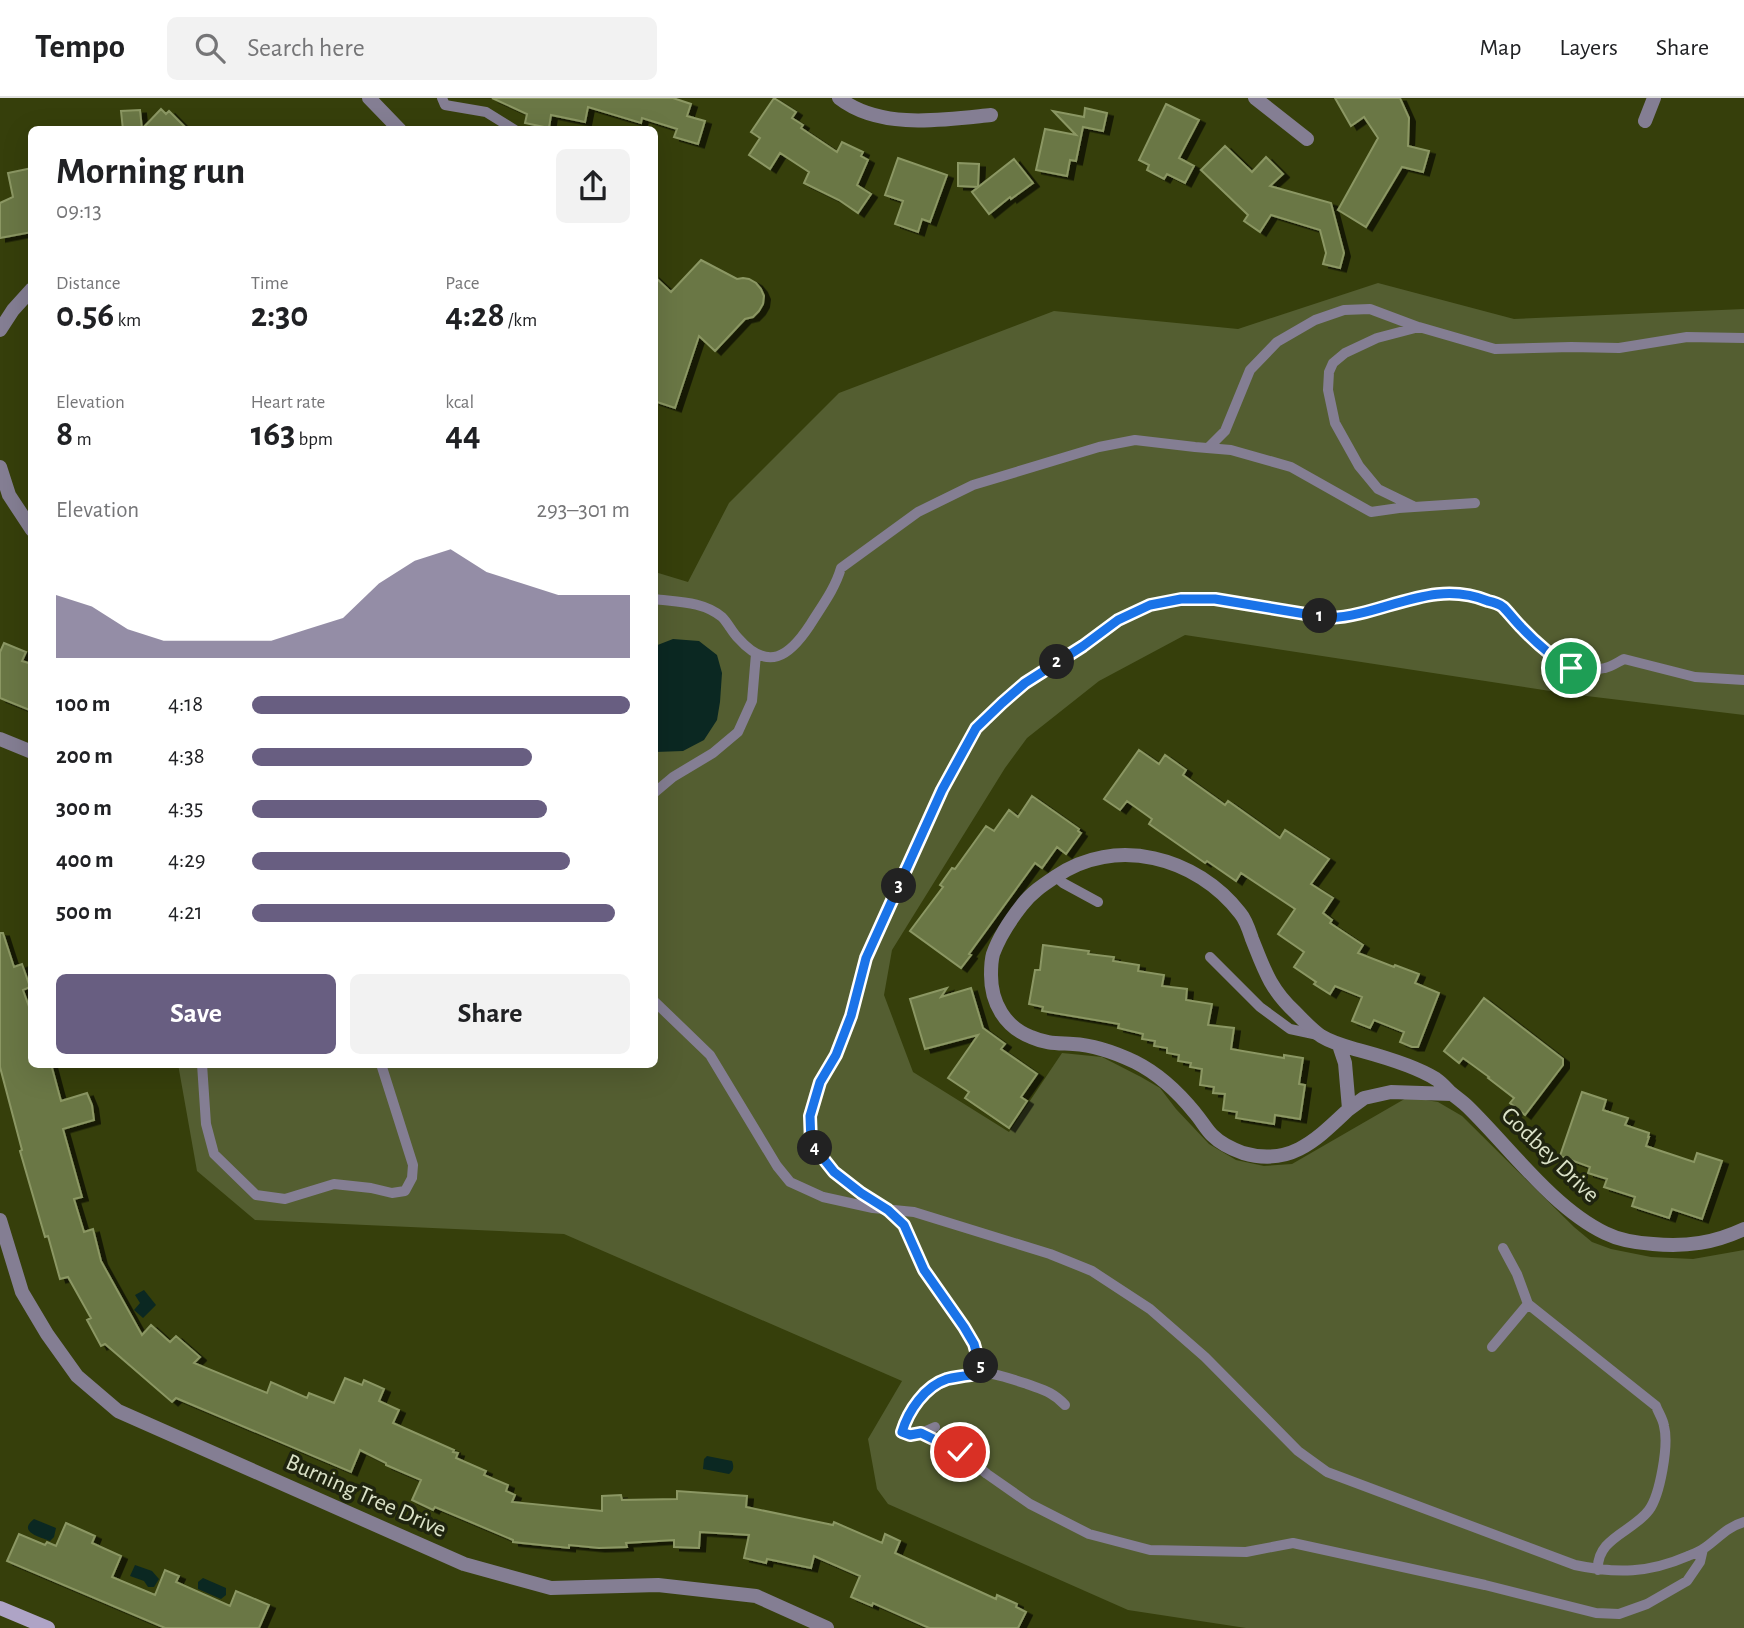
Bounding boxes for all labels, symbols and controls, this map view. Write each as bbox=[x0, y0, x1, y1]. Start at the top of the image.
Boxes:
search box bbox=[167, 17, 657, 80]
icon: search bbox=[191, 29, 229, 67]
text: Tempo bbox=[35, 31, 125, 64]
text: Search here bbox=[247, 35, 365, 61]
text: Map bbox=[1479, 36, 1521, 60]
text: Layers bbox=[1559, 36, 1618, 60]
text: Share bbox=[1656, 36, 1709, 60]
button: share bbox=[556, 149, 630, 223]
text: Morning run bbox=[56, 153, 245, 191]
text: 09:13 bbox=[56, 200, 102, 223]
text: Distance bbox=[56, 274, 120, 293]
text: Time bbox=[251, 274, 289, 293]
text: Pace bbox=[445, 274, 480, 293]
text: 0.56 bbox=[56, 298, 114, 333]
text: 2:30 bbox=[251, 298, 308, 333]
text: 4:28 bbox=[445, 298, 505, 333]
text: km bbox=[114, 311, 141, 330]
text: /km bbox=[505, 311, 537, 330]
text: Elevation bbox=[56, 393, 125, 412]
text: Heart rate bbox=[251, 393, 325, 412]
text: kcal bbox=[445, 393, 474, 412]
text: 8 bbox=[56, 417, 73, 452]
text: 163 bbox=[251, 417, 295, 452]
text: 44 bbox=[445, 417, 481, 452]
text: m bbox=[73, 430, 92, 449]
text: bpm bbox=[295, 430, 333, 449]
text: Elevation bbox=[56, 499, 139, 522]
text: 293–301 m bbox=[537, 499, 630, 522]
pin: 1 bbox=[1302, 598, 1338, 634]
text: 1 bbox=[1316, 606, 1323, 625]
pin bbox=[1541, 638, 1601, 698]
pin: 2 bbox=[1040, 644, 1074, 680]
icon: arrive bbox=[1552, 649, 1590, 687]
text: 2 bbox=[1052, 652, 1061, 671]
text: 100 m bbox=[56, 693, 110, 716]
text: 4:18 bbox=[168, 693, 203, 716]
text: 200 m bbox=[56, 745, 113, 768]
text: 4:38 bbox=[168, 745, 205, 768]
text: 300 m bbox=[56, 797, 112, 820]
text: 4:35 bbox=[168, 797, 203, 820]
text: 400 m bbox=[56, 849, 114, 872]
text: 4:29 bbox=[168, 849, 206, 872]
pin: 3 bbox=[881, 868, 916, 904]
text: 3 bbox=[894, 876, 903, 895]
text: 500 m bbox=[56, 901, 112, 924]
text: 4:21 bbox=[168, 901, 203, 924]
button: Save bbox=[56, 974, 336, 1054]
button: Share bbox=[350, 974, 630, 1054]
street label: Godbey Drive bbox=[1496, 1103, 1604, 1207]
pin: 4 bbox=[798, 1130, 832, 1166]
text: 4 bbox=[810, 1138, 819, 1157]
pin: 5 bbox=[964, 1348, 998, 1384]
text: 5 bbox=[976, 1356, 985, 1375]
pin bbox=[930, 1422, 990, 1482]
icon: check bbox=[941, 1433, 979, 1471]
street label: Burning Tree Drive bbox=[282, 1450, 450, 1542]

